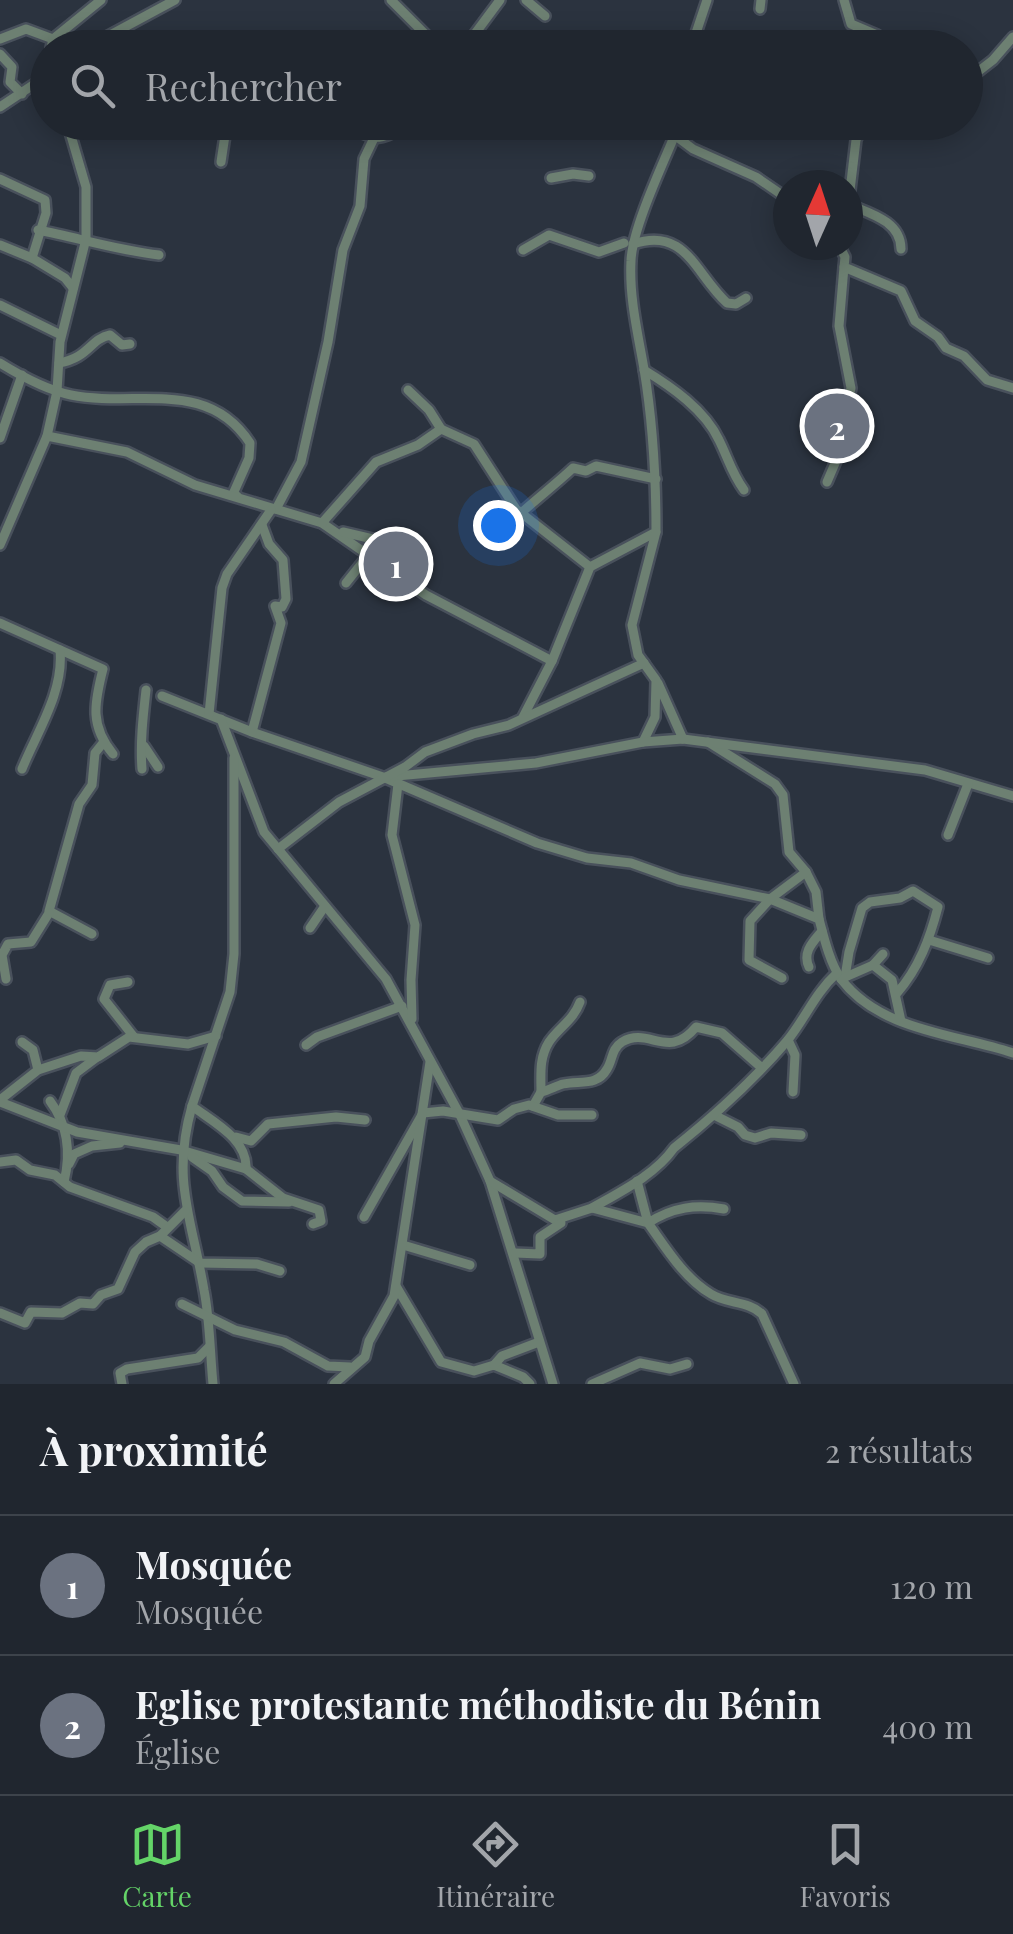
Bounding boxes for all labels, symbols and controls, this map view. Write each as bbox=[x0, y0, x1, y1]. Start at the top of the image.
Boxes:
search box bbox=[30, 30, 983, 140]
icon: search bbox=[65, 58, 120, 113]
text: Rechercher bbox=[145, 60, 342, 111]
north arrow bbox=[773, 170, 863, 260]
pin: 2 bbox=[804, 388, 870, 464]
your location bbox=[473, 500, 524, 551]
pin: 1 bbox=[364, 526, 428, 602]
text: À proximité bbox=[40, 1421, 268, 1477]
text: 2 résultats bbox=[825, 1428, 973, 1471]
text: Mosquée bbox=[135, 1538, 292, 1589]
text: 1 bbox=[66, 1564, 79, 1607]
text: 120 m bbox=[890, 1564, 973, 1607]
text: Mosquée bbox=[135, 1589, 263, 1632]
text: Eglise protestante méthodiste du Bénin bbox=[135, 1678, 821, 1729]
text: 2 bbox=[64, 1704, 81, 1747]
text: 400 m bbox=[882, 1704, 973, 1747]
text: Église bbox=[135, 1729, 220, 1772]
tab: Carte bbox=[122, 1817, 192, 1914]
tab: Itinéraire bbox=[436, 1817, 555, 1914]
tab: Favoris bbox=[800, 1817, 891, 1914]

